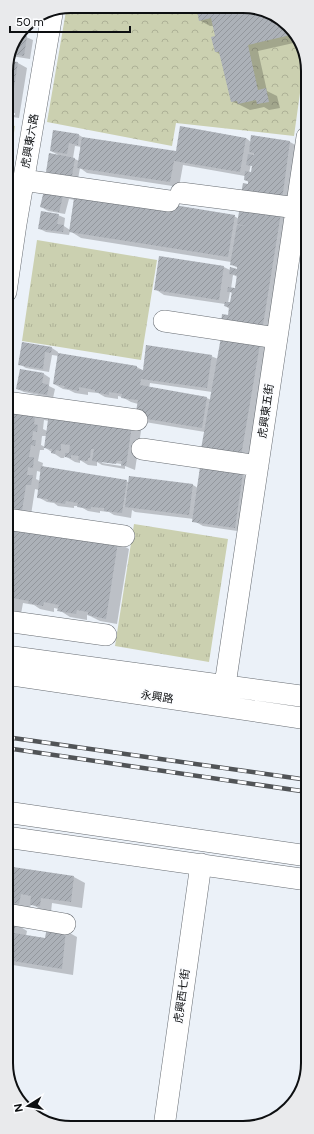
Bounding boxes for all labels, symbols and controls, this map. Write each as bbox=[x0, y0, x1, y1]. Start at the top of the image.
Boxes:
scale bar bbox=[10, 8, 130, 34]
text: 50 m bbox=[16, 15, 44, 29]
street label: 虎興東六路 bbox=[19, 113, 41, 169]
street label: 虎興東五街 bbox=[256, 383, 276, 439]
street label: 永興路 bbox=[140, 688, 174, 706]
street label: 虎興西七街 bbox=[172, 968, 192, 1024]
north arrow bbox=[8, 1086, 48, 1126]
text: N bbox=[11, 1102, 26, 1113]

